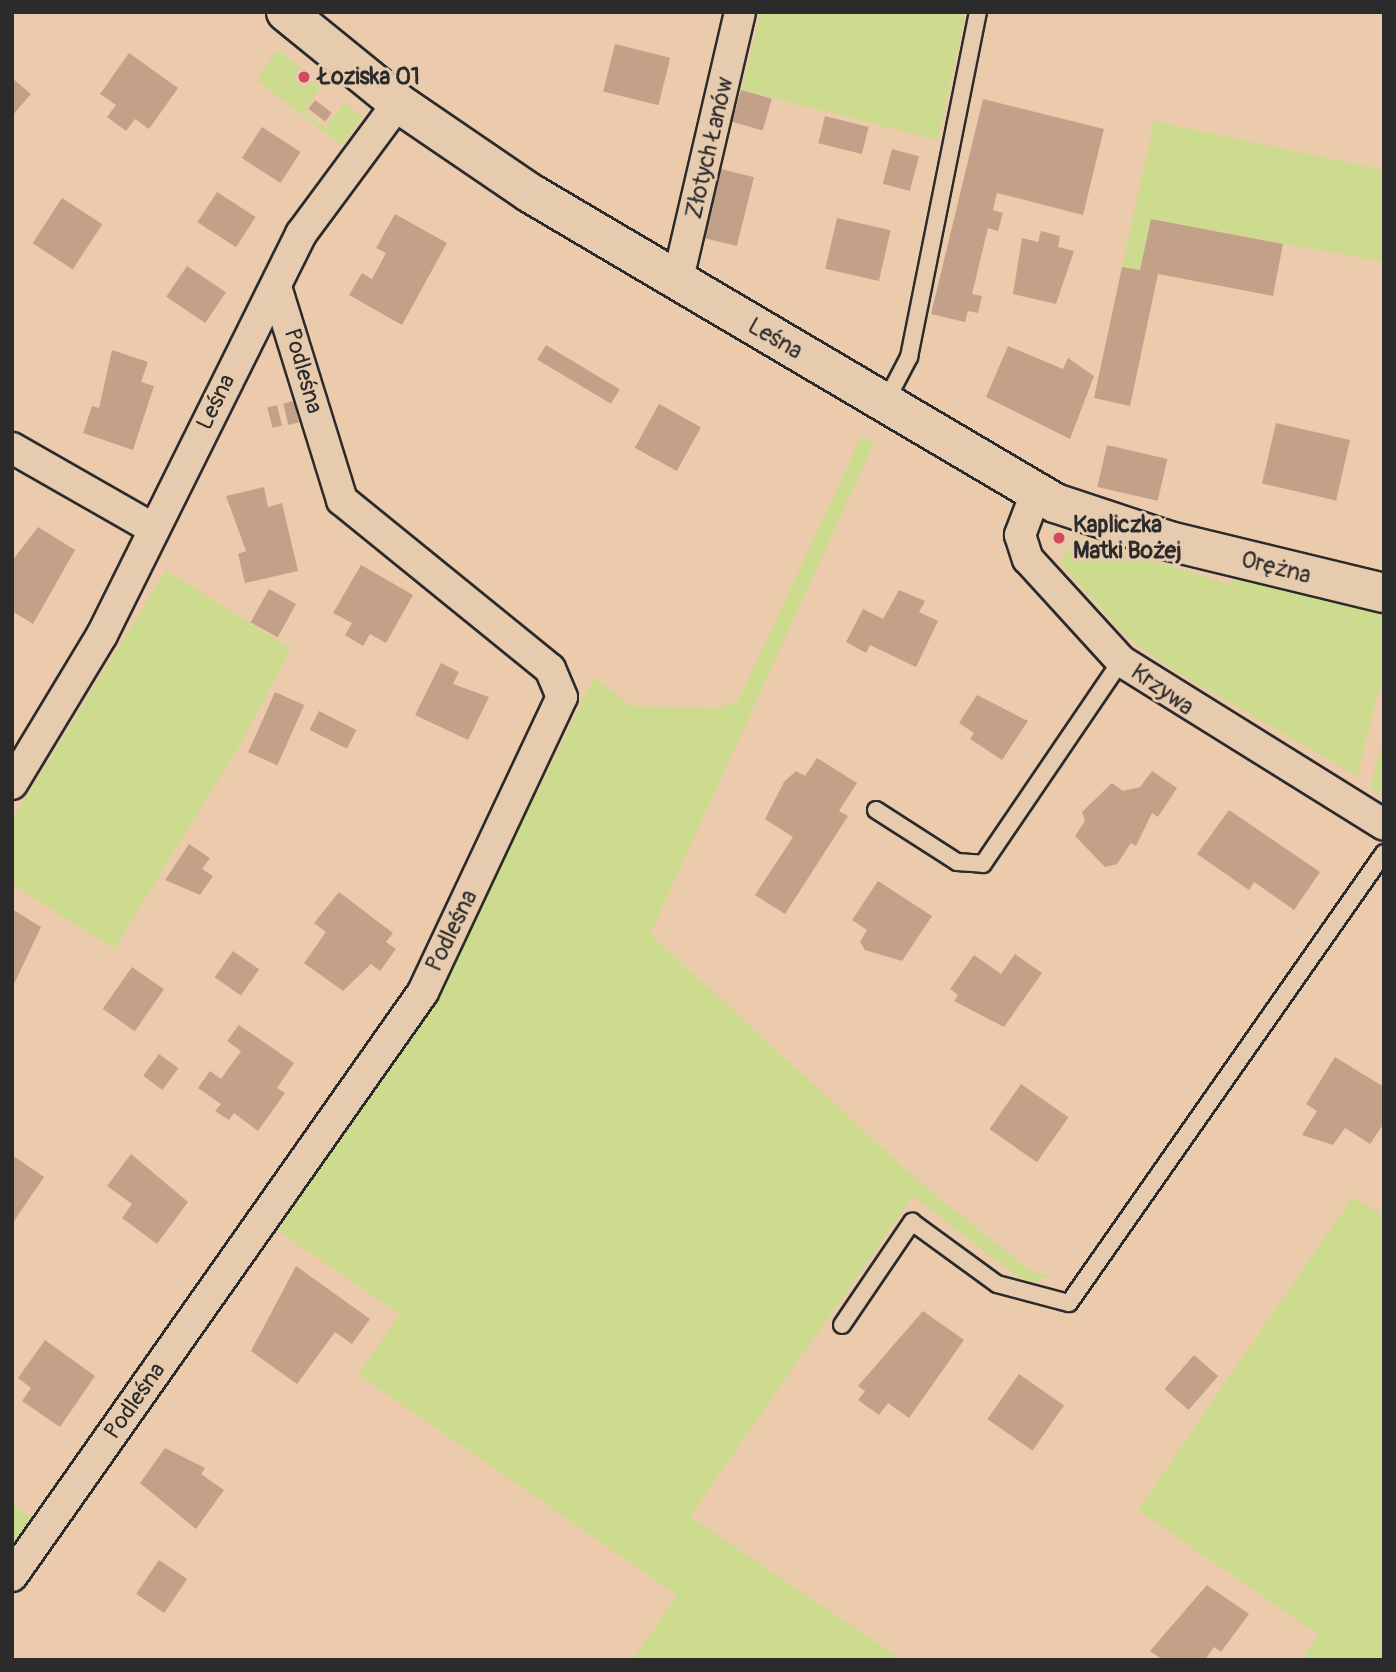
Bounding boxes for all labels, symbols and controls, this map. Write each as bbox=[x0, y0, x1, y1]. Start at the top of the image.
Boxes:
place label: Łoziska 01 bbox=[318, 63, 420, 91]
marker: Łoziska 01 bbox=[296, 69, 312, 85]
street label: Złotych Łanów bbox=[680, 74, 740, 222]
street label: Leśna bbox=[743, 312, 807, 366]
street label: Podleśna bbox=[278, 325, 328, 417]
street label: Leśna bbox=[191, 370, 241, 434]
place label: Kapliczka Matki Bożej bbox=[1073, 511, 1181, 565]
marker: Kapliczka Matki Bożej bbox=[1051, 530, 1067, 546]
street label: Orężna bbox=[1238, 546, 1314, 590]
street label: Krzywa bbox=[1125, 659, 1199, 721]
street label: Podleśna bbox=[420, 886, 484, 976]
street label: Podleśna bbox=[99, 1357, 171, 1445]

